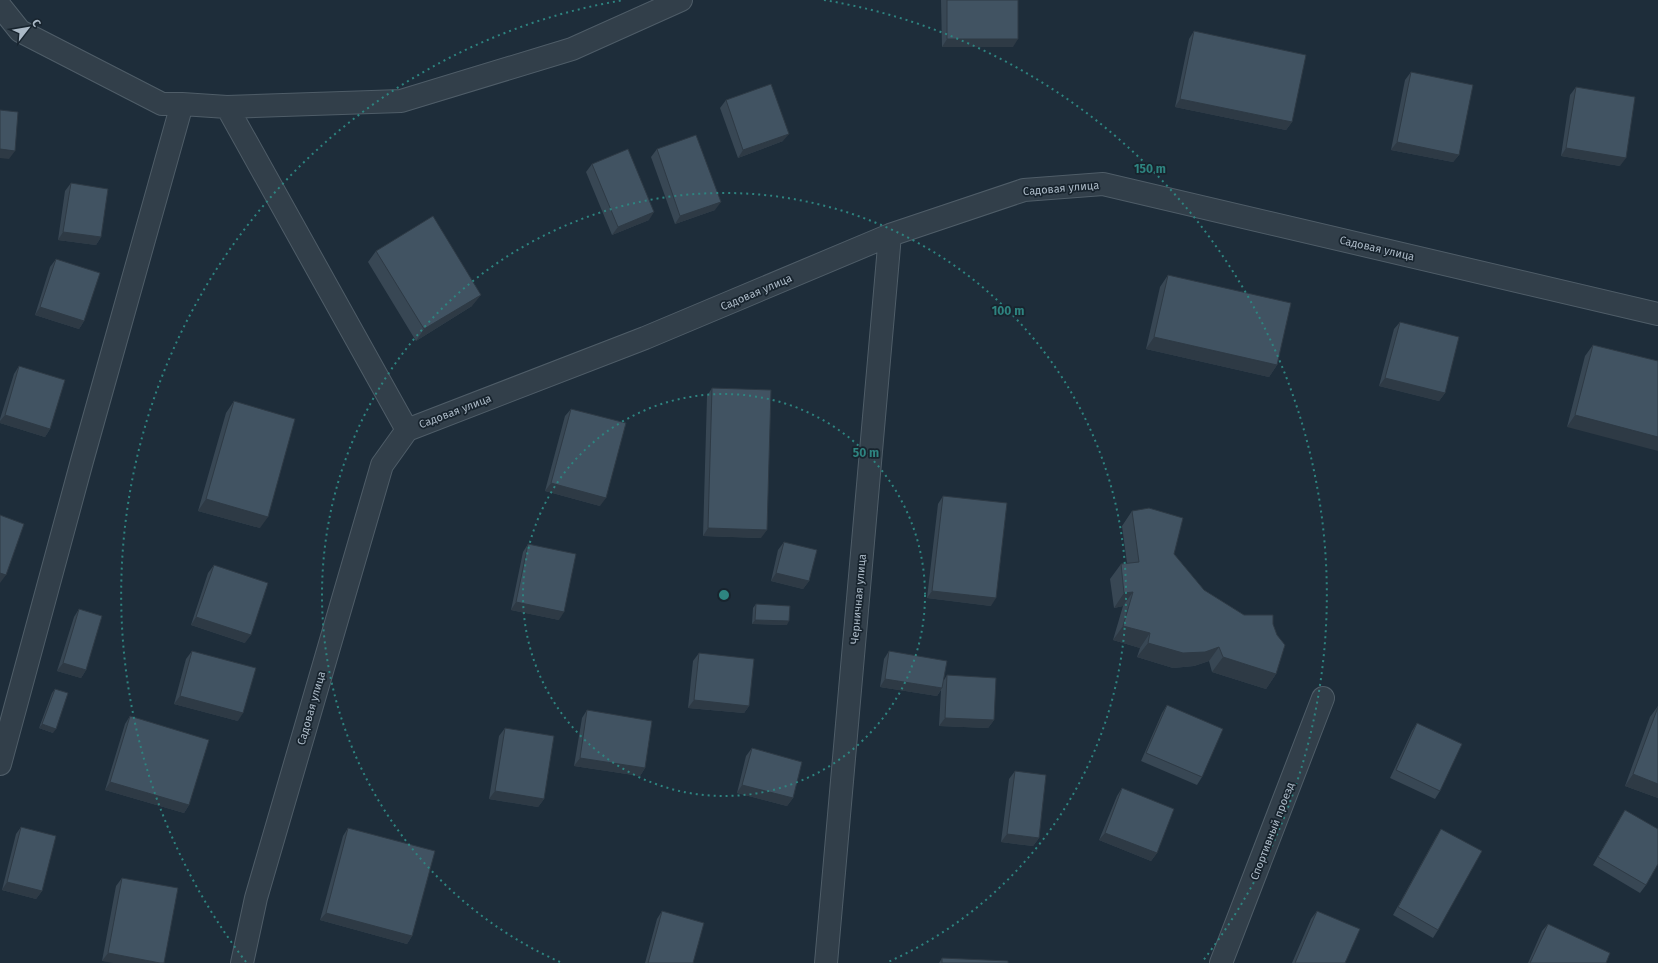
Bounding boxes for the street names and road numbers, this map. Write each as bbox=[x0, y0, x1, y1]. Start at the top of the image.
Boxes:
street label: Садовая улица bbox=[1022, 179, 1100, 198]
street label: Садовая улица bbox=[1338, 234, 1416, 263]
street label: Садовая улица bbox=[719, 272, 794, 313]
street label: Садовая улица bbox=[417, 392, 493, 431]
street label: Черничная улица bbox=[848, 553, 869, 645]
street label: Садовая улица bbox=[295, 670, 328, 747]
street label: Спортивный проезд bbox=[1248, 780, 1297, 882]

